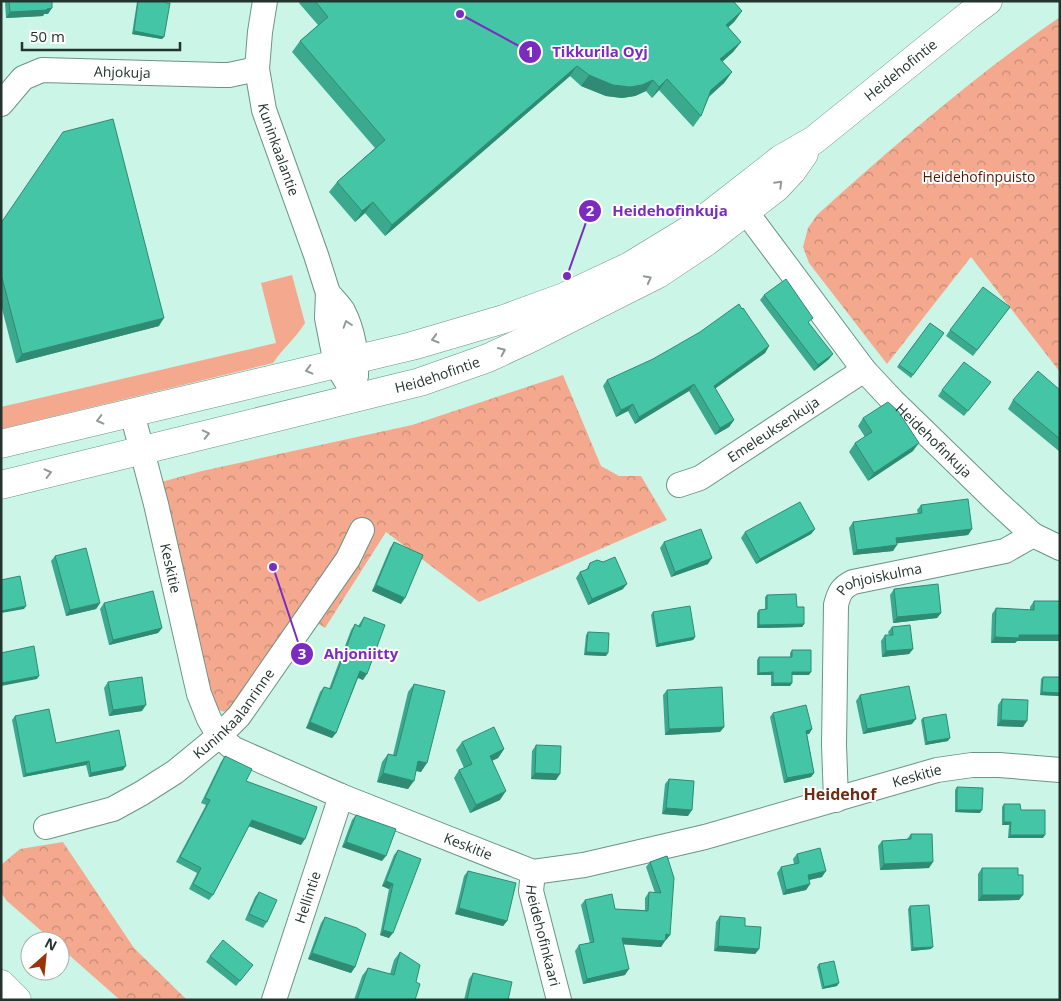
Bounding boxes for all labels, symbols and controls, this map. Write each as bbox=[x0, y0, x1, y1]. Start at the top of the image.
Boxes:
scale bar bbox=[22, 20, 180, 52]
text: 50 m bbox=[30, 26, 65, 46]
street label: Heidehofintie bbox=[860, 34, 941, 105]
callout: Tikkurila Oyj bbox=[517, 37, 658, 67]
text: 1 bbox=[526, 41, 534, 61]
text: Tikkurila Oyj bbox=[552, 41, 648, 61]
street label: Ahjokuja bbox=[94, 61, 151, 82]
street label: Kuninkaalantie bbox=[254, 102, 304, 198]
park label: Heidehofinpuisto bbox=[923, 167, 1035, 186]
one-way arrow bbox=[773, 181, 782, 190]
callout: Heidehofinkuja bbox=[578, 196, 738, 226]
text: 2 bbox=[586, 200, 595, 220]
text: Heidehofinkuja bbox=[612, 200, 728, 220]
one-way arrow bbox=[643, 275, 652, 285]
one-way arrow bbox=[343, 320, 353, 328]
one-way arrow bbox=[431, 334, 439, 344]
one-way arrow bbox=[497, 347, 506, 358]
street label: Heidehofintie bbox=[393, 352, 482, 397]
one-way arrow bbox=[305, 364, 314, 375]
street label: Emeleuksenkuja bbox=[723, 392, 823, 466]
street label: Heidehofinkuja bbox=[892, 399, 976, 482]
one-way arrow bbox=[96, 414, 105, 425]
one-way arrow bbox=[202, 429, 211, 440]
one-way arrow bbox=[44, 468, 53, 479]
street label: Keskitie bbox=[156, 541, 186, 595]
street label: Pohjoiskulma bbox=[832, 558, 923, 599]
callout: Ahjoniitty bbox=[289, 639, 409, 669]
text: 3 bbox=[298, 643, 306, 663]
text: Ahjoniitty bbox=[324, 643, 399, 663]
street label: Kuninkaalanrinne bbox=[189, 664, 278, 763]
street label: Keskitie bbox=[890, 759, 943, 791]
district label: Heidehof bbox=[804, 783, 877, 805]
street label: Keskitie bbox=[441, 828, 495, 864]
street label: Hellintie bbox=[290, 869, 325, 926]
street label: Heidehofinkaari bbox=[522, 884, 565, 988]
north arrow bbox=[20, 931, 70, 981]
text: N bbox=[42, 933, 61, 955]

